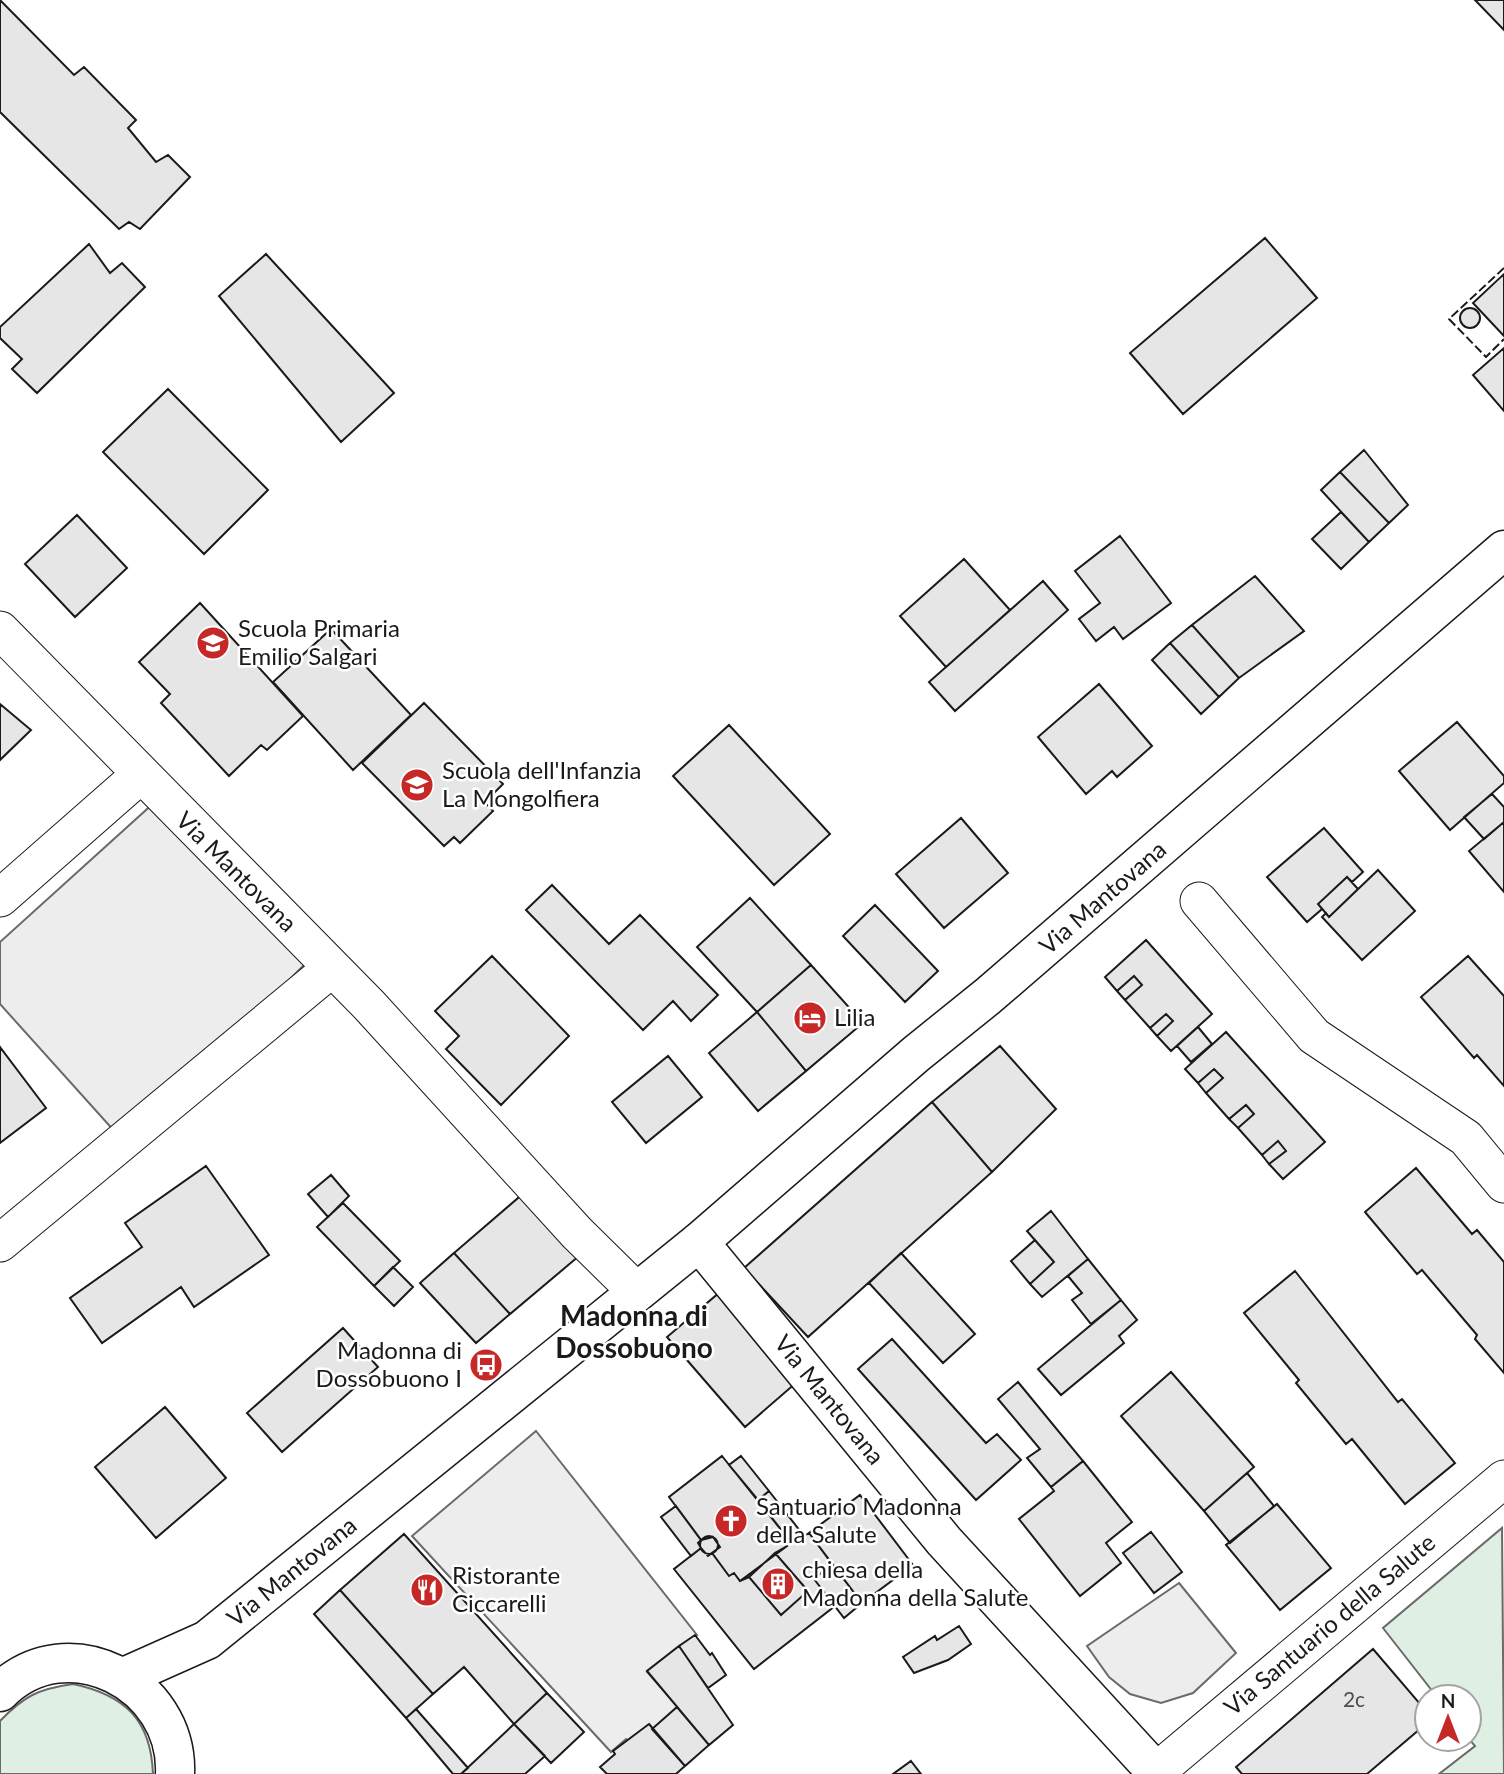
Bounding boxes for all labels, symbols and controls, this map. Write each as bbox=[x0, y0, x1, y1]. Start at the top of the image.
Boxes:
place label: Scuola Primaria Emilio Salgari bbox=[238, 613, 400, 670]
school or university icon: Scuola Primaria Emilio Salgari bbox=[194, 624, 232, 662]
place label: Scuola dell'Infanzia La Mongolfiera bbox=[442, 755, 641, 812]
school or university icon: Scuola dell'Infanzia La Mongolfiera bbox=[398, 766, 436, 804]
street label: Via Mantovana bbox=[171, 805, 303, 937]
street label: Via Mantovana bbox=[1033, 834, 1171, 960]
hotel icon: Lilia bbox=[791, 999, 829, 1037]
place label: Lilia bbox=[834, 1002, 875, 1031]
district label: Madonna di Dossobuono bbox=[555, 1298, 713, 1364]
street label: Via Mantovana bbox=[769, 1328, 891, 1470]
place label: Madonna di Dossobuono I bbox=[316, 1335, 462, 1392]
bus stop icon: Madonna di Dossobuono I bbox=[467, 1346, 505, 1384]
place label: Santuario Madonna della Salute bbox=[756, 1491, 962, 1548]
church icon: Santuario Madonna della Salute bbox=[712, 1502, 750, 1540]
street label: Via Mantovana bbox=[220, 1510, 362, 1632]
street label: Via Santuario della Salute bbox=[1218, 1527, 1441, 1721]
place label: chiesa della Madonna della Salute bbox=[802, 1554, 1028, 1611]
place label: Ristorante Ciccarelli bbox=[452, 1560, 560, 1617]
building icon: chiesa della Madonna della Salute bbox=[759, 1565, 797, 1603]
restaurant icon: Ristorante Ciccarelli bbox=[408, 1571, 446, 1609]
north arrow bbox=[1413, 1683, 1483, 1753]
house number: 2c bbox=[1343, 1686, 1365, 1711]
text: N bbox=[1441, 1689, 1455, 1712]

